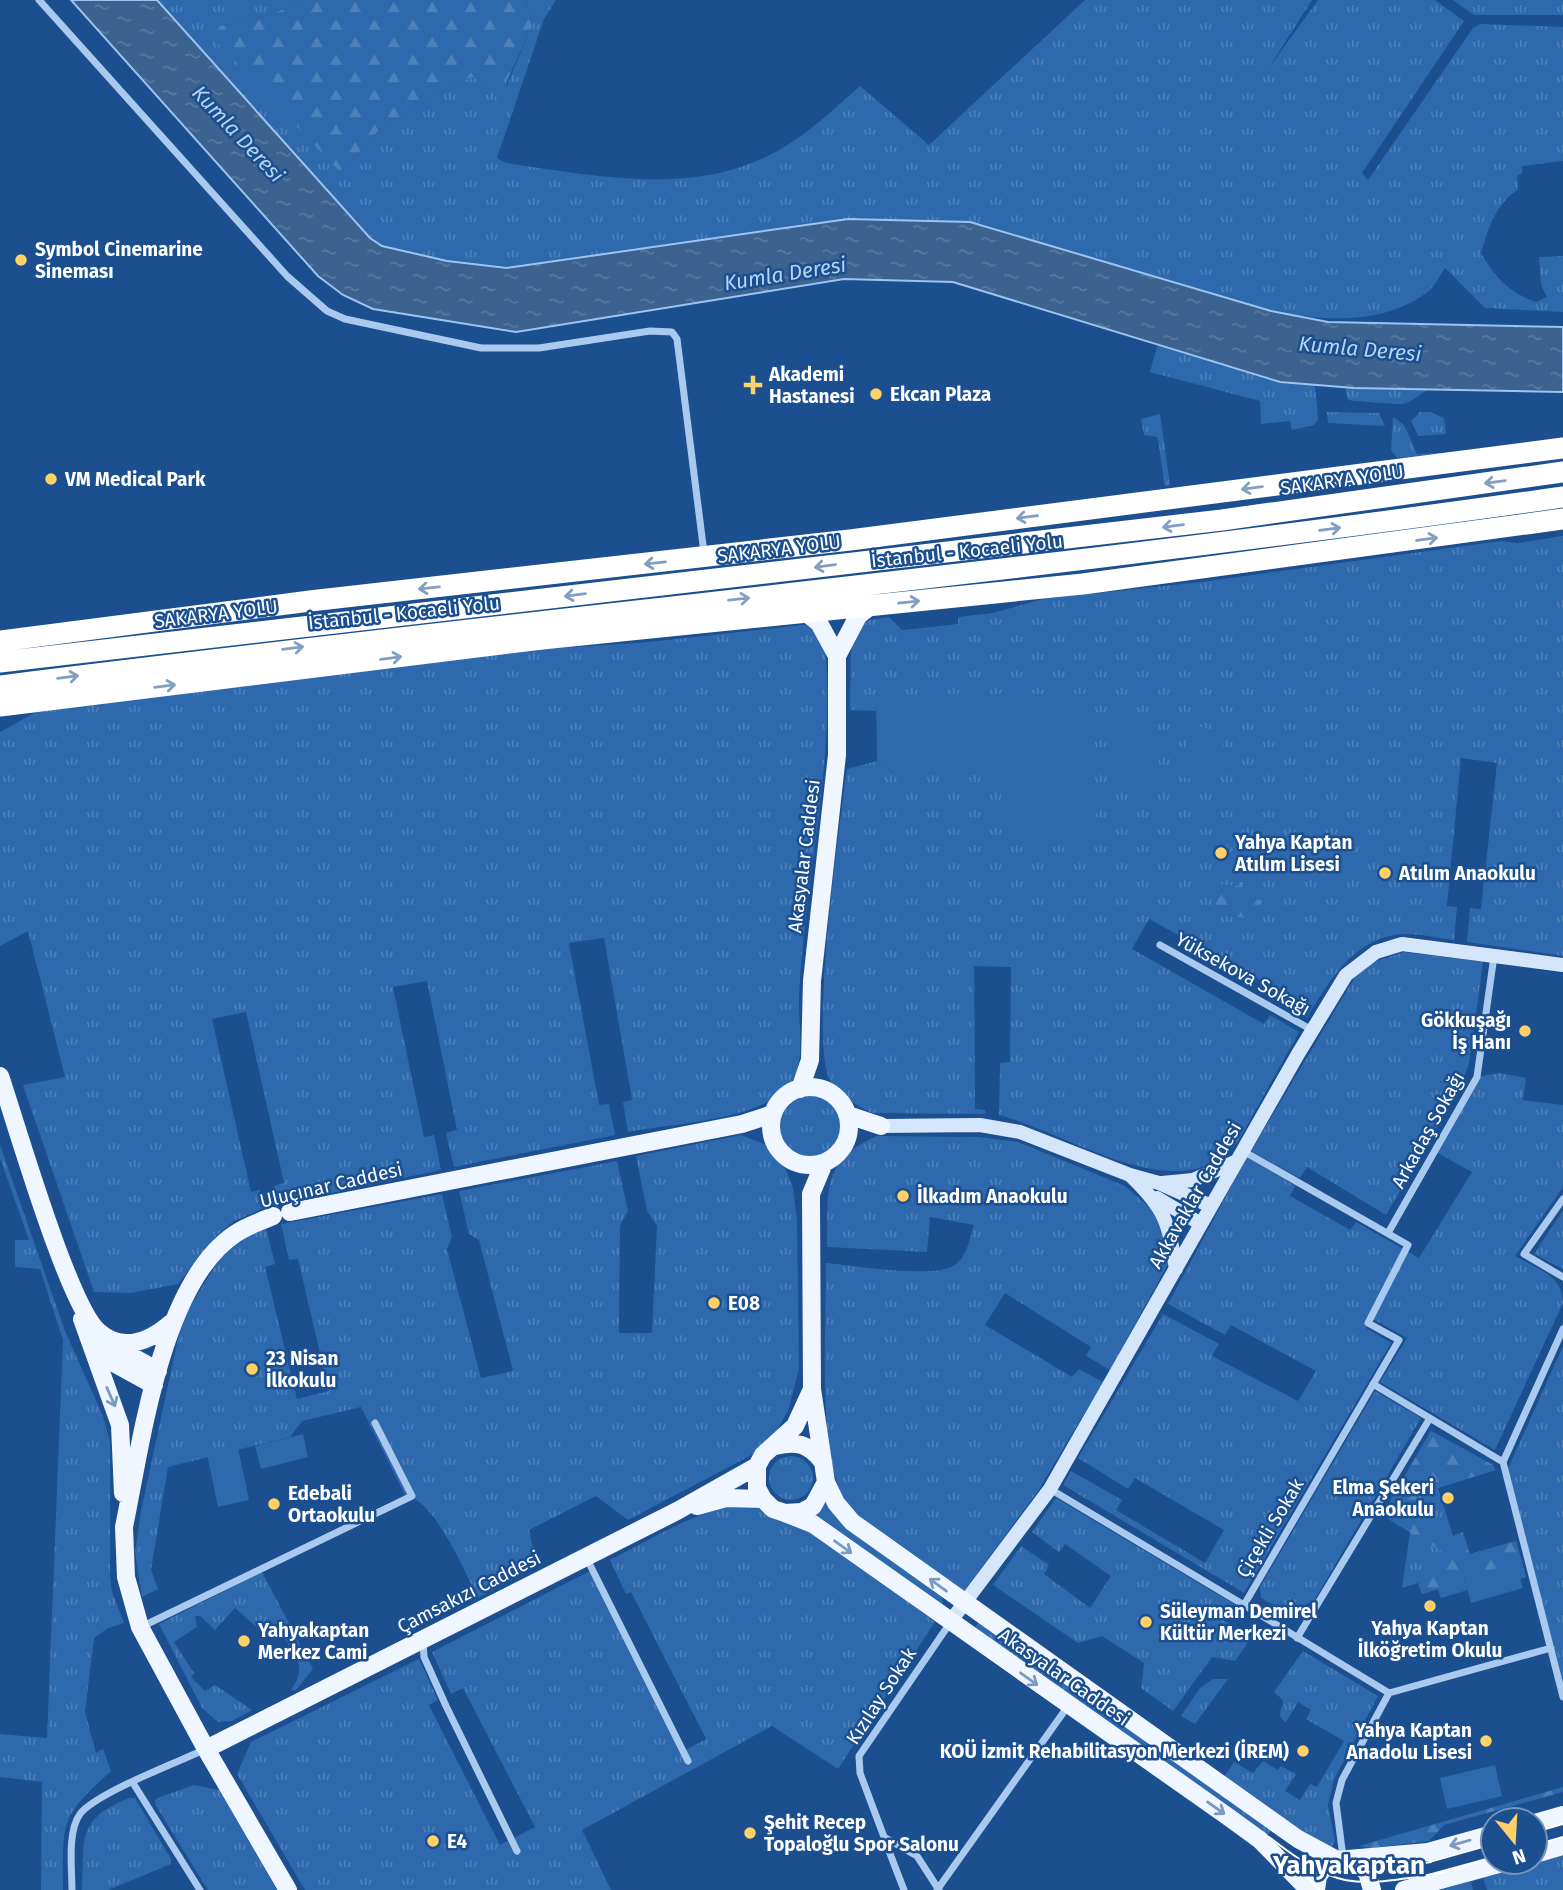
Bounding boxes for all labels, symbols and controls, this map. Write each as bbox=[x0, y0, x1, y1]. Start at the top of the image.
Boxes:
water label: Kumla Deresi bbox=[186, 80, 290, 188]
place label: Symbol Cinemarine Sineması bbox=[35, 238, 203, 283]
water label: Kumla Deresi bbox=[722, 251, 848, 296]
marker: Symbol Cinemarine Sineması bbox=[13, 252, 29, 268]
water label: Kumla Deresi bbox=[1297, 331, 1423, 367]
place label: Akademi Hastanesi bbox=[768, 363, 855, 408]
marker: Akademi Hastanesi bbox=[743, 375, 763, 395]
place label: Ekcan Plaza bbox=[890, 383, 991, 406]
marker: Ekcan Plaza bbox=[868, 386, 884, 402]
street label: SAKARYA YOLU bbox=[1279, 460, 1405, 500]
place label: VM Medical Park bbox=[64, 468, 206, 491]
marker: VM Medical Park bbox=[43, 471, 59, 487]
one-way arrow bbox=[1485, 475, 1507, 488]
one-way arrow bbox=[1241, 482, 1264, 495]
one-way arrow bbox=[1016, 510, 1038, 523]
one-way arrow bbox=[1162, 519, 1185, 532]
one-way arrow bbox=[1318, 523, 1340, 536]
street label: İstanbul - Kocaeli Yolu bbox=[870, 529, 1064, 573]
street label: SAKARYA YOLU bbox=[716, 530, 842, 568]
one-way arrow bbox=[1415, 532, 1438, 545]
one-way arrow bbox=[644, 556, 667, 569]
one-way arrow bbox=[814, 560, 837, 573]
one-way arrow bbox=[418, 582, 441, 595]
one-way arrow bbox=[564, 589, 587, 602]
street label: İstanbul - Kocaeli Yolu bbox=[307, 591, 501, 635]
one-way arrow bbox=[727, 593, 750, 606]
street label: SAKARYA YOLU bbox=[153, 595, 279, 633]
one-way arrow bbox=[897, 595, 920, 608]
one-way arrow bbox=[282, 642, 304, 655]
one-way arrow bbox=[379, 652, 402, 665]
one-way arrow bbox=[56, 670, 79, 683]
one-way arrow bbox=[153, 679, 176, 692]
street label: Akasyalar Caddesi bbox=[783, 778, 825, 934]
place label: Yahya Kaptan Atılım Lisesi bbox=[1234, 831, 1352, 876]
marker: Yahya Kaptan Atılım Lisesi bbox=[1213, 845, 1229, 861]
place label: Atılım Anaokulu bbox=[1398, 862, 1536, 885]
marker: Atılım Anaokulu bbox=[1377, 865, 1393, 881]
street label: Yüksekova Sokağı bbox=[1172, 927, 1314, 1021]
place label: Gökkuşağı İş Hanı bbox=[1421, 1009, 1511, 1054]
marker: Gökkuşağı İş Hanı bbox=[1517, 1023, 1533, 1039]
street label: Arkadaş Sokağı bbox=[1387, 1068, 1469, 1192]
street label: Akkavaklar Caddesi bbox=[1144, 1118, 1246, 1272]
street label: Uluçınar Caddesi bbox=[257, 1157, 405, 1213]
place label: İlkadım Anaokulu bbox=[917, 1184, 1068, 1208]
marker: İlkadım Anaokulu bbox=[895, 1188, 911, 1204]
place label: E08 bbox=[728, 1292, 760, 1315]
marker: E08 bbox=[706, 1295, 722, 1311]
place label: 23 Nisan İlkokulu bbox=[266, 1347, 338, 1392]
marker: 23 Nisan İlkokulu bbox=[244, 1361, 260, 1377]
one-way arrow bbox=[105, 1386, 118, 1407]
street label: Çiçekli Sokak bbox=[1231, 1474, 1309, 1582]
place label: Elma Şekeri Anaokulu bbox=[1333, 1476, 1434, 1521]
place label: Edebali Ortaokulu bbox=[288, 1482, 375, 1527]
marker: Elma Şekeri Anaokulu bbox=[1440, 1490, 1456, 1506]
marker: Edebali Ortaokulu bbox=[266, 1496, 282, 1512]
one-way arrow bbox=[834, 1539, 853, 1554]
street label: Çamsakızı Caddesi bbox=[393, 1546, 545, 1638]
one-way arrow bbox=[929, 1578, 948, 1593]
marker: Yahya Kaptan İlköğretim Okulu bbox=[1422, 1598, 1438, 1614]
place label: Süleyman Demirel Kültür Merkezi bbox=[1160, 1600, 1317, 1645]
marker: Süleyman Demirel Kültür Merkezi bbox=[1138, 1614, 1154, 1630]
place label: Yahya Kaptan İlköğretim Okulu bbox=[1358, 1617, 1502, 1662]
place label: Yahyakaptan Merkez Cami bbox=[257, 1619, 369, 1664]
street label: Akasyalar Caddesi bbox=[994, 1623, 1134, 1731]
marker: Yahyakaptan Merkez Cami bbox=[236, 1633, 252, 1649]
street label: Kızılay Sokak bbox=[841, 1643, 921, 1749]
one-way arrow bbox=[1019, 1672, 1038, 1686]
place label: Yahya Kaptan Anadolu Lisesi bbox=[1346, 1719, 1472, 1764]
marker: Yahya Kaptan Anadolu Lisesi bbox=[1478, 1733, 1494, 1749]
place label: KOÜ İzmit Rehabilitasyon Merkezi (İREM) bbox=[940, 1739, 1289, 1763]
marker: KOÜ İzmit Rehabilitasyon Merkezi (İREM) bbox=[1295, 1743, 1311, 1759]
one-way arrow bbox=[1206, 1801, 1225, 1815]
north arrow bbox=[1479, 1806, 1549, 1876]
place label: Şehit Recep Topaloğlu Spor Salonu bbox=[764, 1811, 959, 1856]
marker: Şehit Recep Topaloğlu Spor Salonu bbox=[742, 1825, 758, 1841]
place label: E4 bbox=[447, 1830, 468, 1853]
marker: E4 bbox=[425, 1833, 441, 1849]
one-way arrow bbox=[1450, 1838, 1472, 1851]
text: N bbox=[1510, 1844, 1529, 1870]
district label: Yahyakaptan bbox=[1272, 1850, 1425, 1881]

